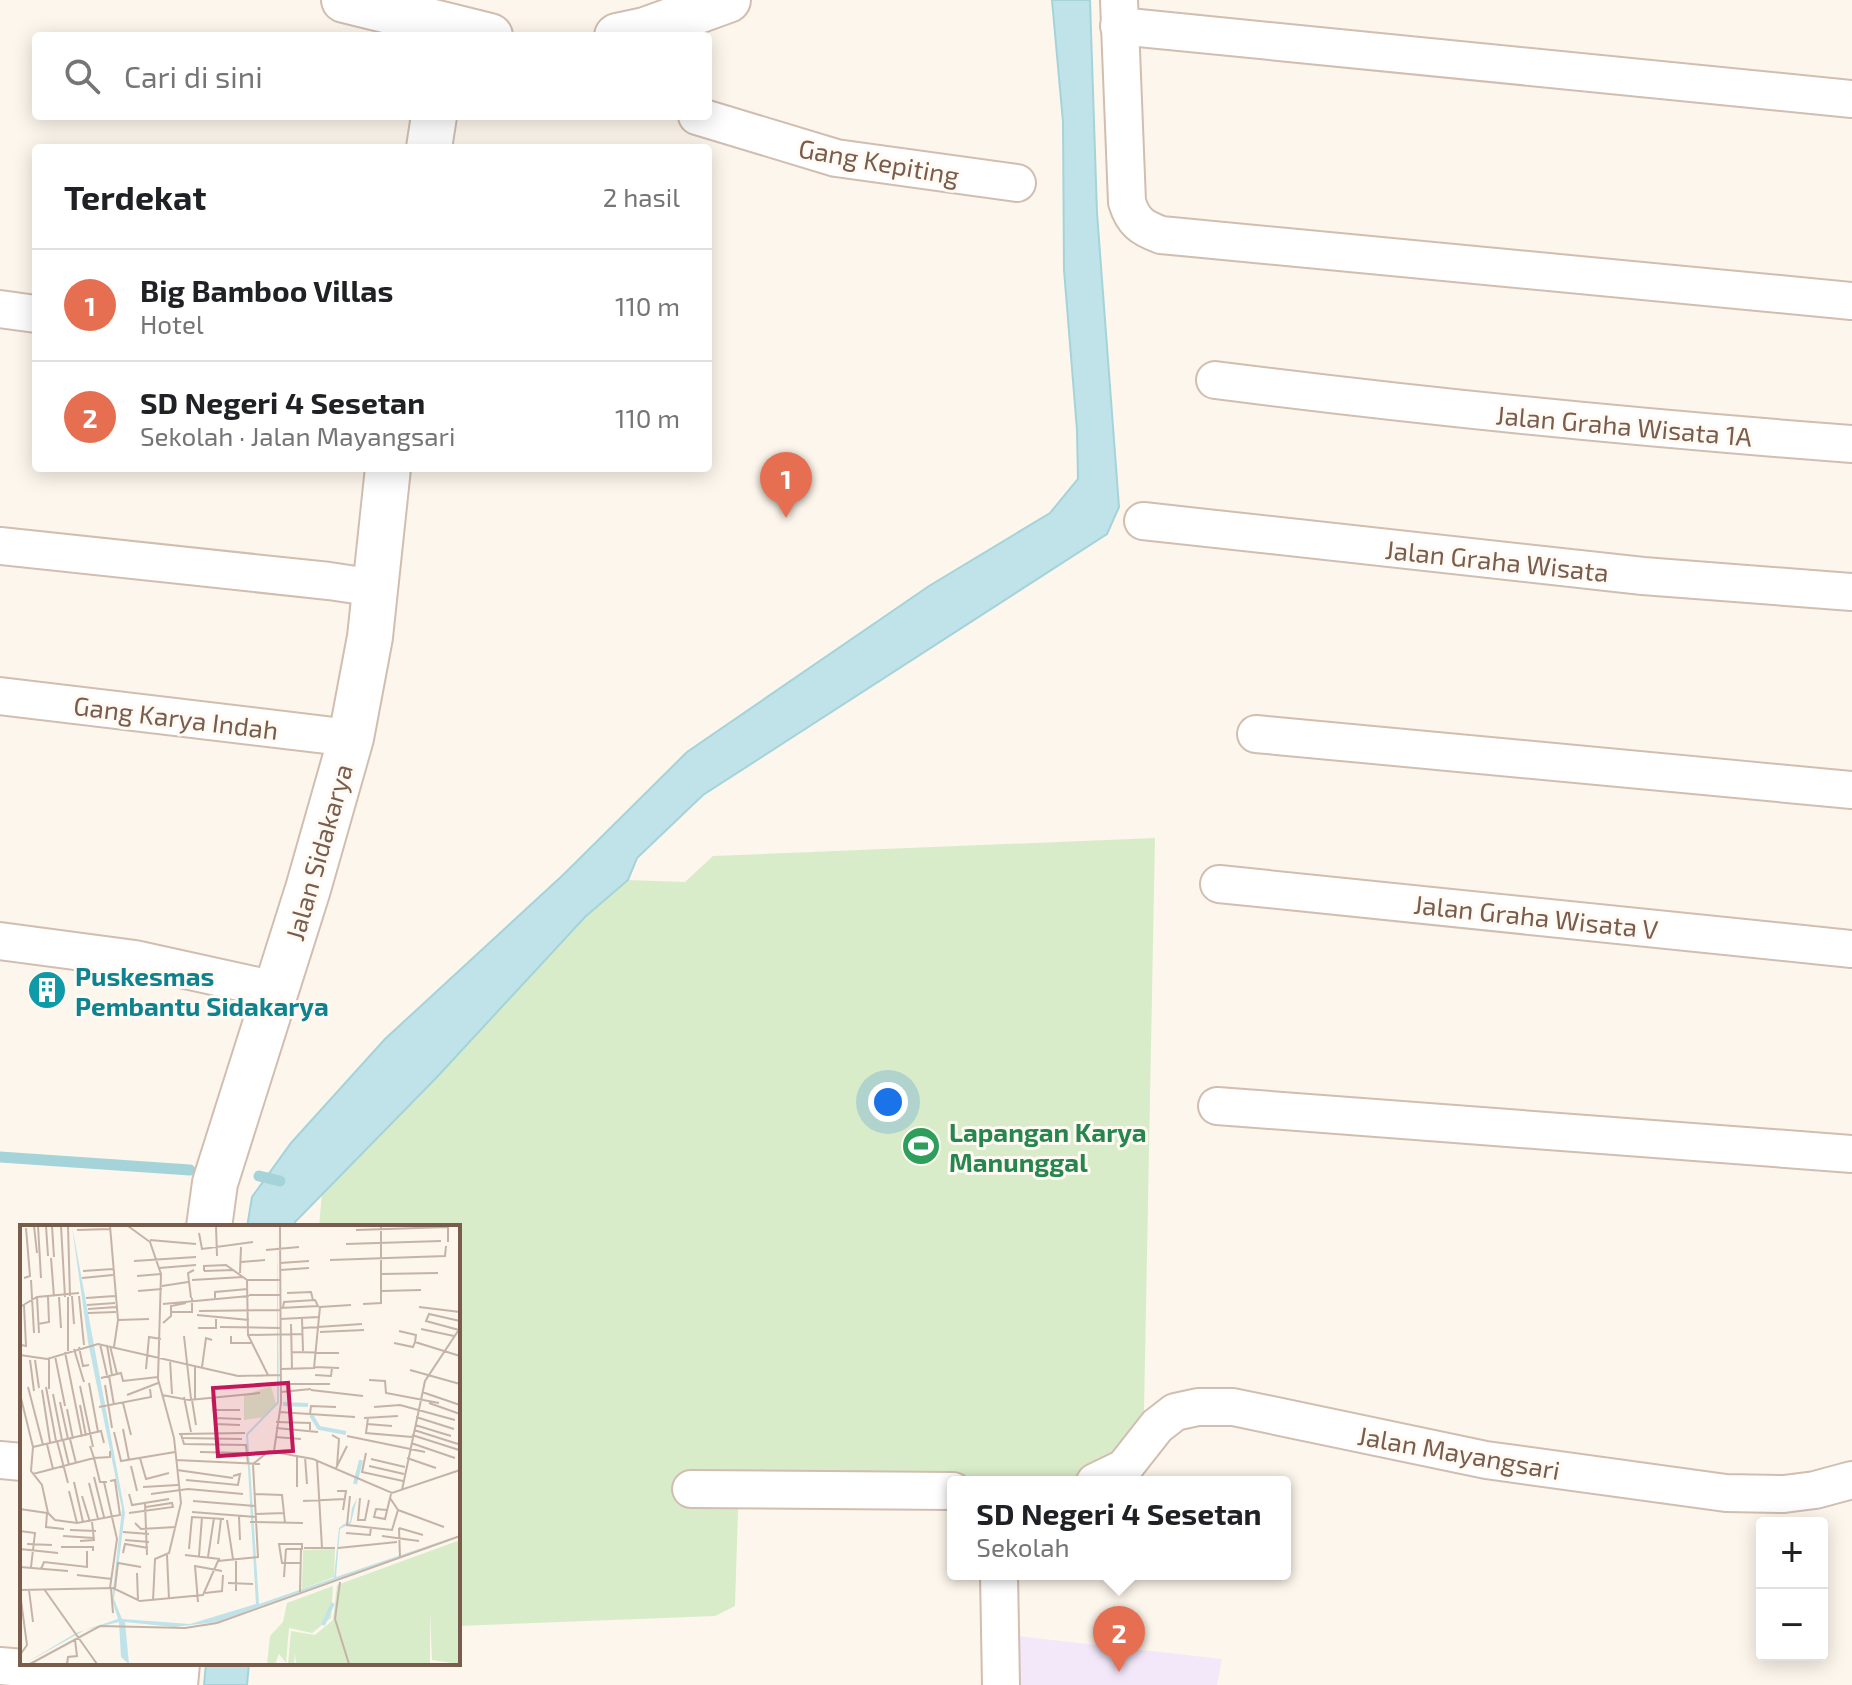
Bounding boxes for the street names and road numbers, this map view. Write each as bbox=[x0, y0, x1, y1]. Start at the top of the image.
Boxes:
street label: Gang Kepiting bbox=[796, 132, 962, 190]
street label: Jalan Graha Wisata 1A bbox=[1495, 398, 1753, 452]
street label: Jalan Graha Wisata bbox=[1384, 533, 1610, 587]
street label: Gang Karya Indah bbox=[72, 689, 280, 745]
street label: Jalan Sidakarya bbox=[278, 760, 358, 944]
street label: Jalan Graha Wisata V bbox=[1412, 888, 1660, 944]
street label: Jalan Mayangsari bbox=[1355, 1419, 1563, 1485]

